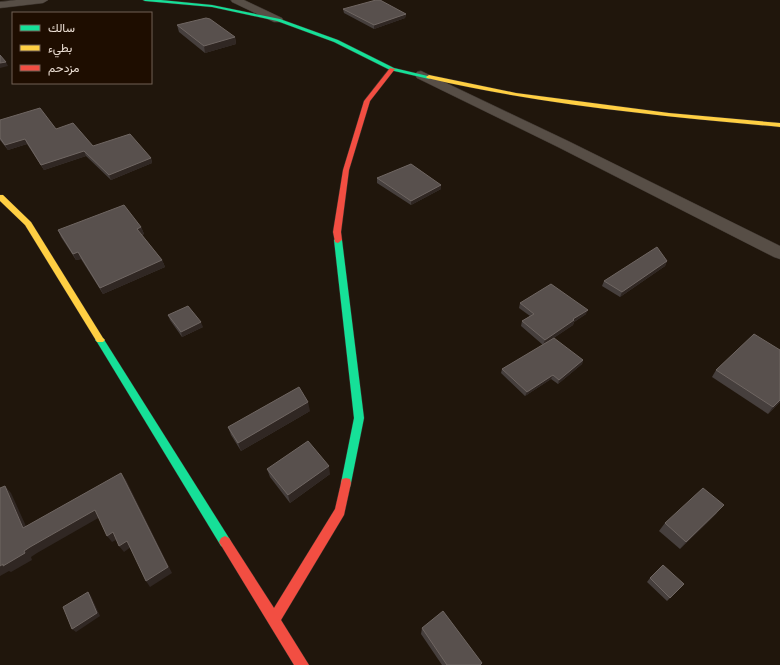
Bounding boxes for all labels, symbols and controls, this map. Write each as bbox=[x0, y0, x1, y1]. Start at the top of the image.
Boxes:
legend bbox=[12, 12, 152, 84]
text: سالك bbox=[48, 20, 75, 35]
text: بطيء bbox=[48, 40, 72, 58]
text: مزدحم bbox=[48, 60, 79, 76]

